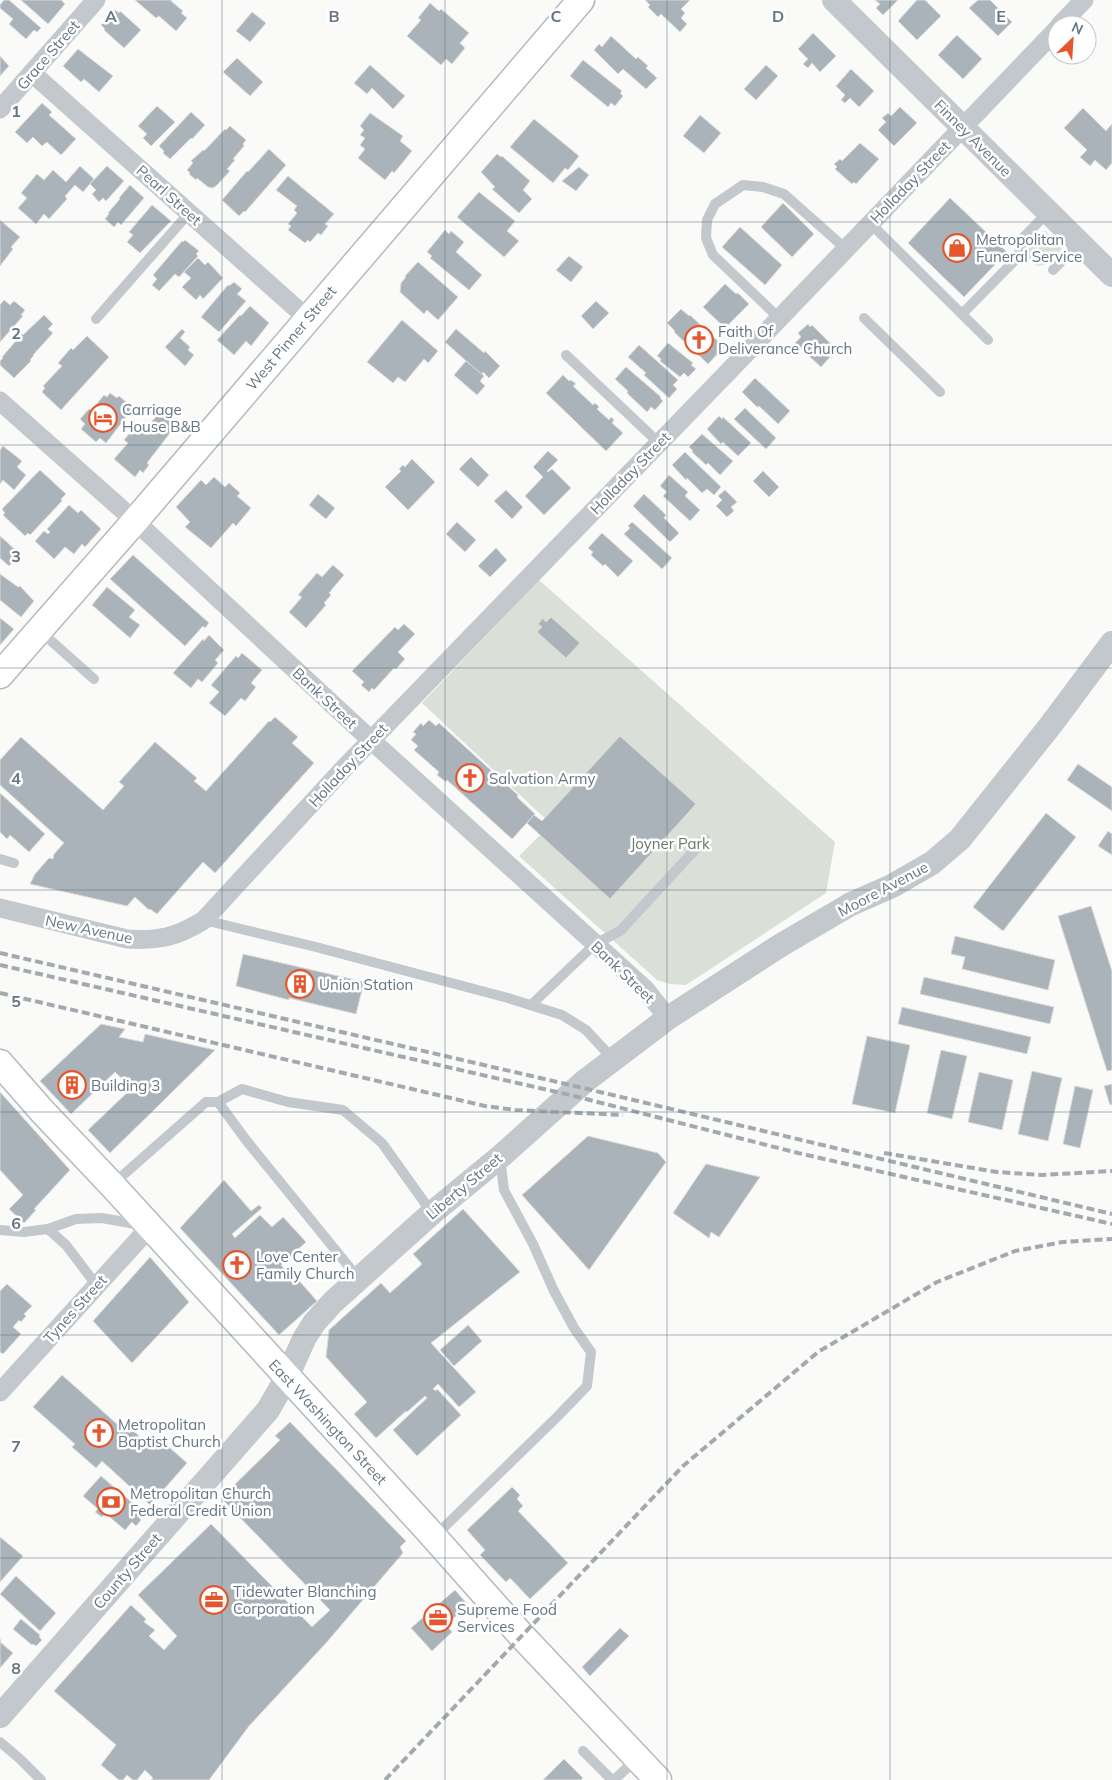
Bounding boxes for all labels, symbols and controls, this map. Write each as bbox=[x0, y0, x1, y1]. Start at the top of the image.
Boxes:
text: A bbox=[105, 6, 117, 26]
text: B bbox=[328, 6, 340, 26]
text: C bbox=[551, 6, 562, 26]
text: D bbox=[772, 6, 784, 26]
text: E bbox=[996, 6, 1006, 26]
north arrow bbox=[1047, 15, 1097, 65]
street label: Grace Street bbox=[13, 16, 83, 94]
text: N bbox=[1069, 18, 1086, 39]
street label: Finney Avenue bbox=[930, 95, 1016, 181]
text: 1 bbox=[11, 101, 21, 121]
street label: Holladay Street bbox=[866, 137, 954, 227]
street label: Pearl Street bbox=[133, 161, 205, 229]
place label: Metropolitan Funeral Service bbox=[976, 230, 1082, 266]
shop icon: Metropolitan Funeral Service bbox=[942, 233, 972, 263]
street label: West Pinner Street bbox=[242, 282, 340, 394]
place label: Faith Of Deliverance Church bbox=[718, 322, 852, 358]
text: 2 bbox=[11, 323, 21, 343]
church icon: Faith Of Deliverance Church bbox=[684, 325, 714, 355]
place label: Carriage House B&B bbox=[122, 400, 201, 436]
hotel icon: Carriage House B&B bbox=[88, 403, 118, 433]
street label: Holladay Street bbox=[586, 428, 674, 518]
text: 3 bbox=[11, 546, 21, 566]
street label: Bank Street bbox=[289, 663, 361, 733]
street label: Holladay Street bbox=[304, 719, 392, 811]
church icon: Salvation Army bbox=[455, 763, 485, 793]
text: 4 bbox=[11, 768, 21, 788]
place label: Salvation Army bbox=[489, 769, 595, 788]
park label: Joyner Park bbox=[630, 834, 710, 853]
street label: Moore Avenue bbox=[835, 857, 931, 921]
street label: New Avenue bbox=[44, 911, 134, 947]
street label: Bank Street bbox=[587, 937, 659, 1007]
building icon: Union Station bbox=[285, 969, 315, 999]
place label: Union Station bbox=[319, 975, 413, 994]
text: 5 bbox=[11, 991, 21, 1011]
building icon: Building 3 bbox=[57, 1070, 87, 1100]
place label: Building 3 bbox=[91, 1076, 160, 1095]
street label: Liberty Street bbox=[422, 1149, 506, 1223]
text: 6 bbox=[11, 1213, 21, 1233]
place label: Love Center Family Church bbox=[256, 1247, 355, 1283]
church icon: Love Center Family Church bbox=[222, 1250, 252, 1280]
street label: Tynes Street bbox=[39, 1271, 111, 1347]
street label: East Washington Street bbox=[265, 1355, 391, 1489]
place label: Metropolitan Baptist Church bbox=[118, 1415, 221, 1451]
church icon: Metropolitan Baptist Church bbox=[84, 1418, 114, 1448]
text: 7 bbox=[11, 1436, 21, 1456]
place label: Metropolitan Church Federal Credit Union bbox=[130, 1484, 272, 1520]
bank icon: Metropolitan Church Federal Credit Union bbox=[96, 1487, 126, 1517]
street label: County Street bbox=[89, 1529, 165, 1613]
place label: Tidewater Blanching Corporation bbox=[233, 1582, 376, 1618]
office icon: Tidewater Blanching Corporation bbox=[199, 1585, 229, 1615]
place label: Supreme Food Services bbox=[457, 1600, 557, 1636]
office icon: Supreme Food Services bbox=[423, 1603, 453, 1633]
text: 8 bbox=[11, 1658, 21, 1678]

